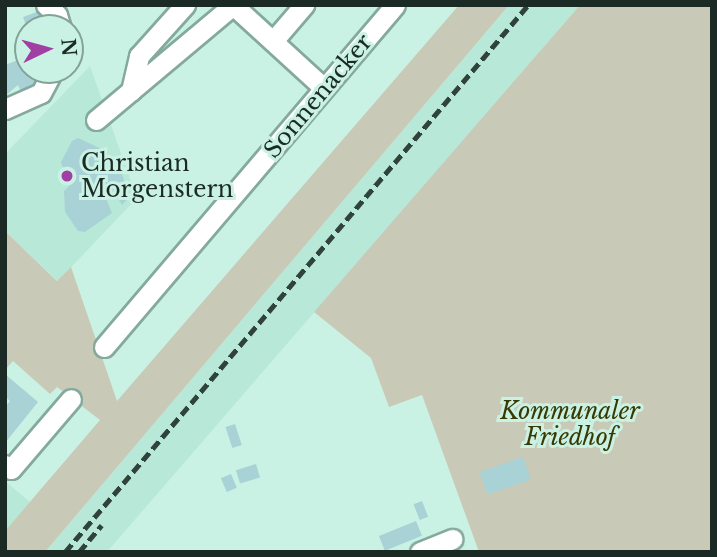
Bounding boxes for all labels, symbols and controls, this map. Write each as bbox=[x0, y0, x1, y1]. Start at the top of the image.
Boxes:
north arrow bbox=[14, 14, 84, 84]
street label: Sonnenacker bbox=[258, 28, 378, 164]
text: N bbox=[56, 37, 81, 57]
place label: Christian Morgenstern bbox=[81, 149, 233, 203]
marker: Christian Morgenstern bbox=[59, 168, 75, 184]
park label: Kommunaler Friedhof bbox=[500, 397, 640, 451]

